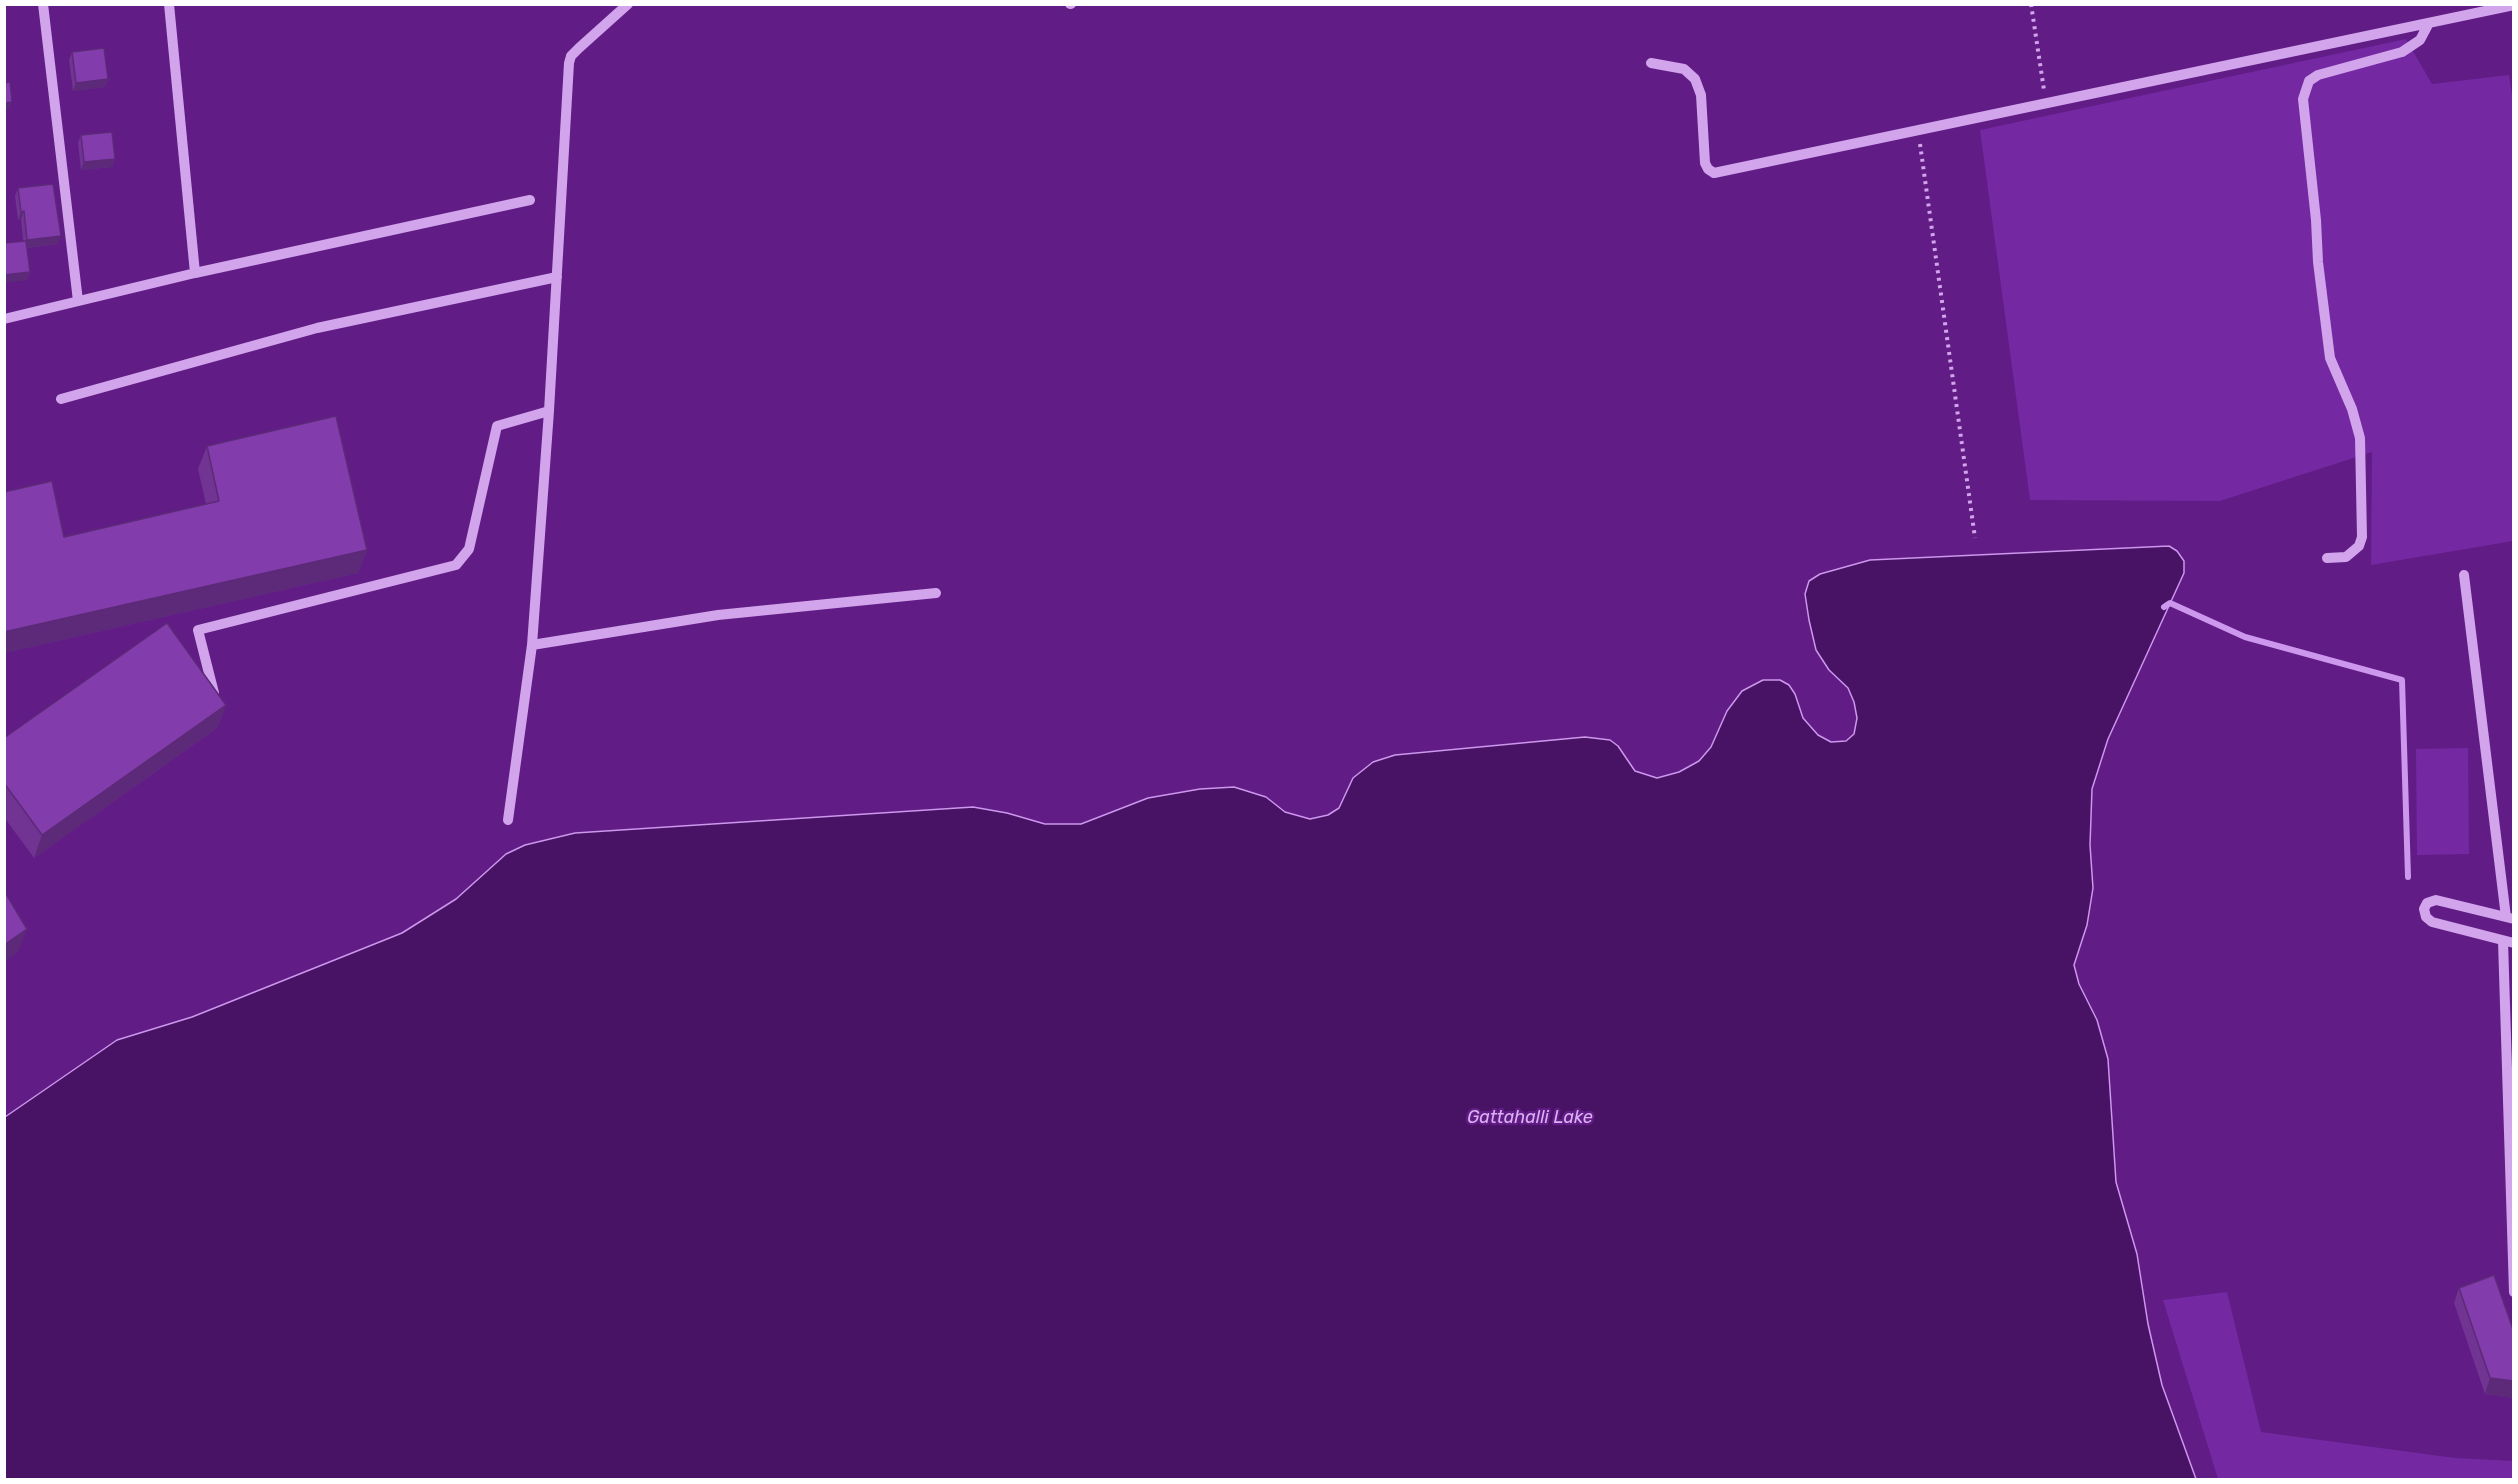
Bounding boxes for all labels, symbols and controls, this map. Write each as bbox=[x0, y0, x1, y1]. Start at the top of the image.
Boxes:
water label: Gattahalli Lake bbox=[1467, 1107, 1593, 1129]

